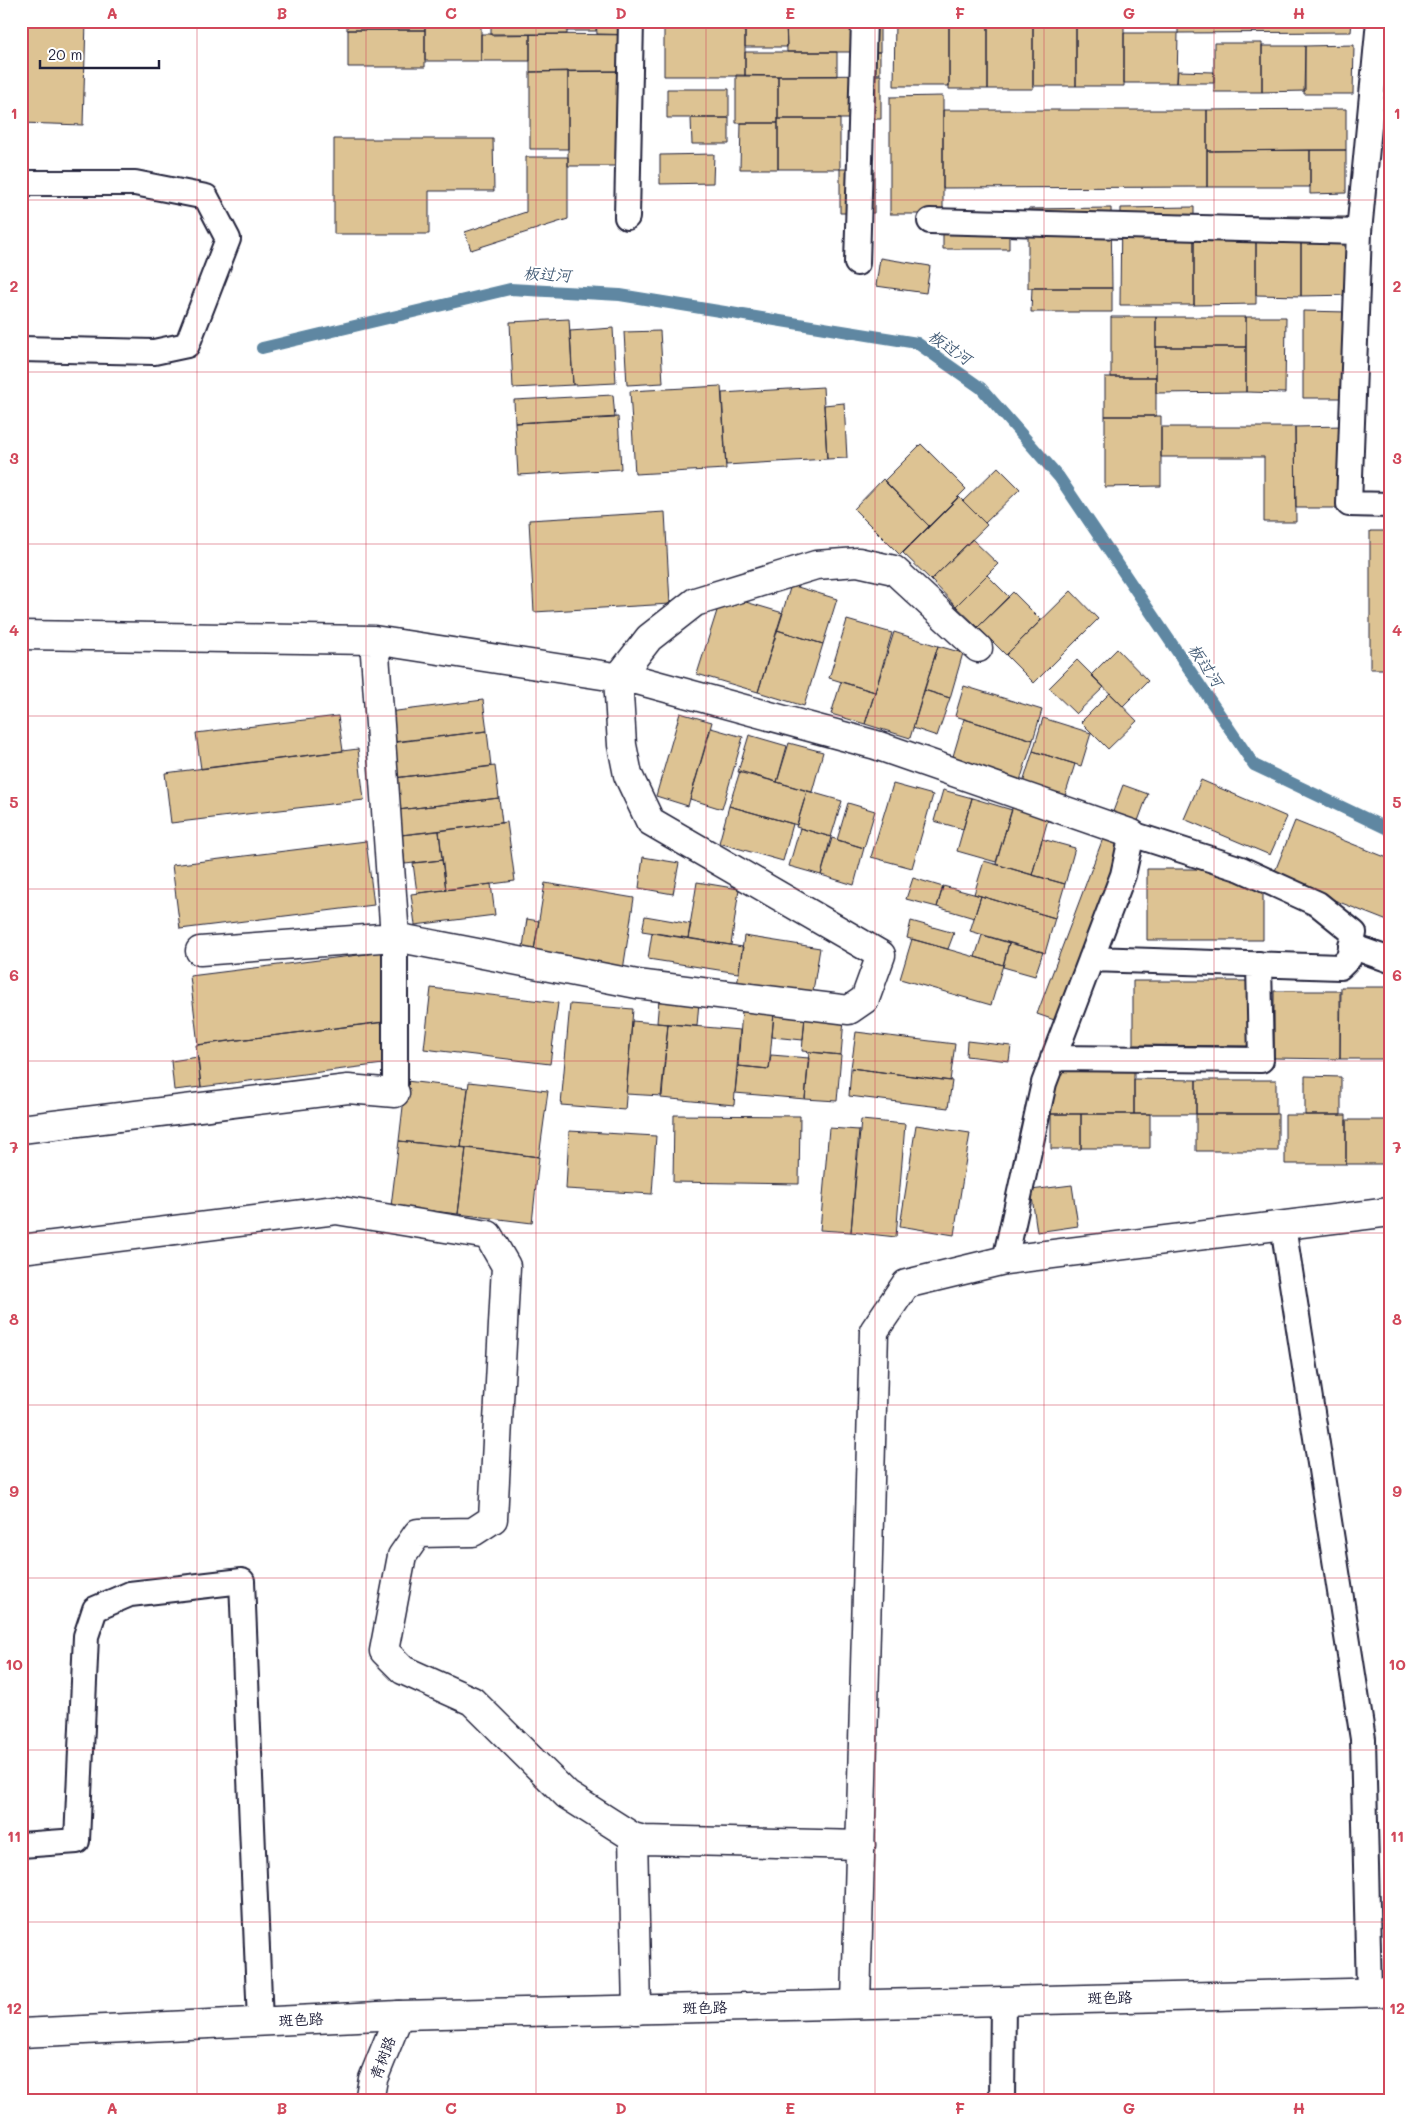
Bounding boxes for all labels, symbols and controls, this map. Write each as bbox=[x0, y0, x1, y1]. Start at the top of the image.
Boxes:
text: A bbox=[106, 2, 118, 23]
text: B bbox=[277, 2, 287, 23]
text: C bbox=[445, 2, 457, 23]
text: D bbox=[615, 2, 627, 23]
text: E bbox=[785, 2, 795, 23]
text: F bbox=[955, 2, 965, 23]
text: G bbox=[1123, 2, 1135, 23]
text: H bbox=[1293, 2, 1305, 23]
scale bar bbox=[40, 38, 159, 70]
text: 20 m bbox=[48, 44, 82, 64]
text: 1 bbox=[10, 102, 18, 123]
text: 1 bbox=[1393, 102, 1401, 123]
water label: 板过河 bbox=[523, 262, 575, 285]
text: 2 bbox=[10, 275, 19, 296]
text: 2 bbox=[1393, 275, 1402, 296]
water label: 板过河 bbox=[925, 324, 979, 370]
text: 3 bbox=[9, 447, 19, 468]
text: 3 bbox=[1392, 447, 1402, 468]
text: 4 bbox=[9, 619, 19, 640]
text: 4 bbox=[1392, 619, 1402, 640]
water label: 板过河 bbox=[1184, 639, 1230, 693]
text: 5 bbox=[9, 791, 19, 812]
text: 5 bbox=[1392, 791, 1402, 812]
text: 6 bbox=[9, 964, 19, 985]
text: 6 bbox=[1392, 964, 1402, 985]
text: 7 bbox=[10, 1136, 19, 1157]
text: 7 bbox=[1393, 1136, 1402, 1157]
text: 8 bbox=[9, 1308, 19, 1329]
text: 8 bbox=[1392, 1308, 1402, 1329]
text: 9 bbox=[9, 1480, 19, 1501]
text: 9 bbox=[1392, 1480, 1402, 1501]
text: 10 bbox=[5, 1653, 23, 1674]
text: 10 bbox=[1388, 1653, 1406, 1674]
text: 11 bbox=[7, 1825, 21, 1846]
text: 11 bbox=[1390, 1825, 1404, 1846]
street label: 斑色路 bbox=[1087, 1987, 1133, 2007]
text: 12 bbox=[6, 1997, 22, 2018]
street label: 斑色路 bbox=[682, 1997, 728, 2017]
text: 12 bbox=[1389, 1997, 1405, 2018]
street label: 斑色路 bbox=[278, 2008, 324, 2030]
street label: 青树路 bbox=[365, 2033, 399, 2082]
text: A bbox=[106, 2097, 118, 2118]
text: B bbox=[277, 2097, 287, 2118]
text: C bbox=[445, 2097, 457, 2118]
text: D bbox=[615, 2097, 627, 2118]
text: E bbox=[785, 2097, 795, 2118]
text: F bbox=[955, 2097, 965, 2118]
text: G bbox=[1123, 2097, 1135, 2118]
text: H bbox=[1293, 2097, 1305, 2118]

